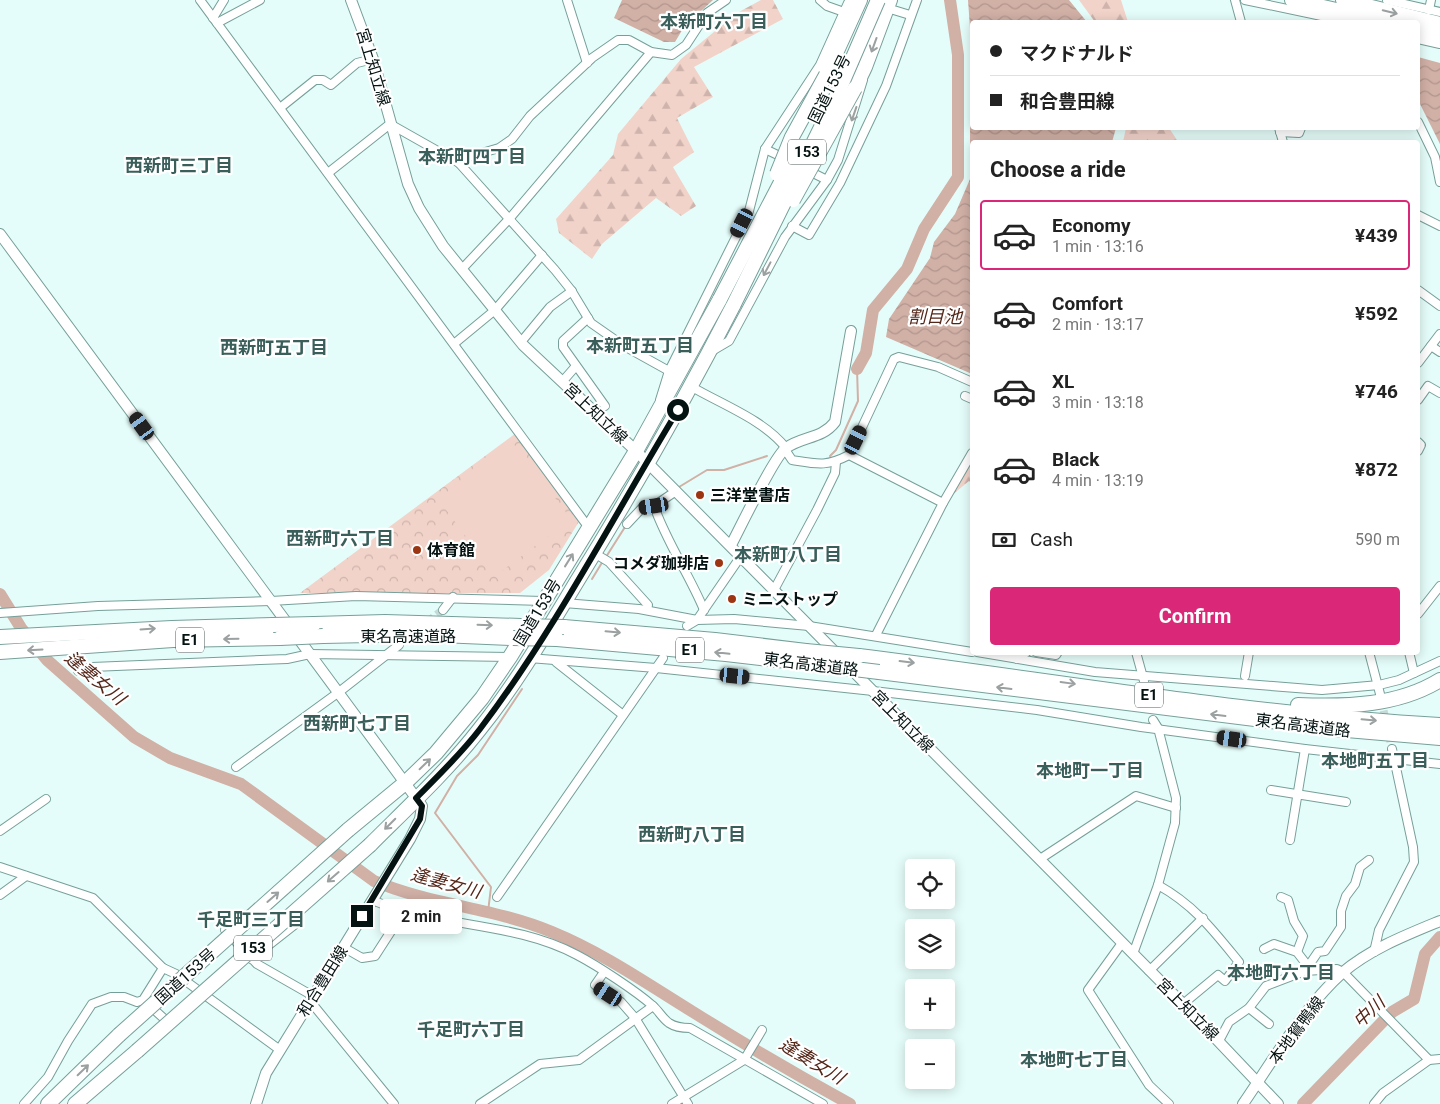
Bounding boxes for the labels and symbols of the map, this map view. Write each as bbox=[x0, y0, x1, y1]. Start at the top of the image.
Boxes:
one-way arrow bbox=[1381, 7, 1397, 17]
district label: 本新町六丁目 bbox=[660, 11, 768, 32]
street label: 宮上知立線 bbox=[353, 26, 394, 108]
one-way arrow bbox=[869, 36, 878, 52]
street label: 国道153号 bbox=[804, 51, 854, 127]
one-way arrow bbox=[848, 106, 858, 122]
road number: 153 bbox=[788, 140, 826, 164]
district label: 本新町四丁目 bbox=[418, 146, 526, 167]
district label: 西新町三丁目 bbox=[125, 155, 233, 176]
car bbox=[728, 206, 755, 240]
one-way arrow bbox=[762, 261, 772, 276]
water label: 割目池 bbox=[908, 306, 964, 327]
district label: 本新町五丁目 bbox=[586, 335, 694, 356]
district label: 西新町五丁目 bbox=[220, 337, 328, 358]
street label: 宮上知立線 bbox=[560, 379, 631, 448]
route start bbox=[667, 399, 689, 421]
car bbox=[127, 409, 156, 443]
car bbox=[842, 423, 869, 457]
place label: 三洋堂書店 bbox=[710, 486, 790, 505]
marker: 三洋堂書店 bbox=[694, 489, 706, 501]
car bbox=[638, 496, 669, 516]
district label: 西新町六丁目 bbox=[286, 528, 394, 549]
place label: 体育館 bbox=[427, 541, 475, 560]
marker: 体育館 bbox=[411, 544, 423, 556]
district label: 本新町八丁目 bbox=[734, 544, 842, 565]
one-way arrow bbox=[564, 554, 574, 568]
place label: コメダ珈琲店 bbox=[613, 554, 709, 573]
marker: コメダ珈琲店 bbox=[713, 557, 725, 569]
street label: 国道153号 bbox=[510, 575, 565, 649]
place label: ミニストップ bbox=[742, 590, 838, 609]
marker: ミニストップ bbox=[726, 593, 738, 605]
one-way arrow bbox=[477, 620, 493, 630]
one-way arrow bbox=[139, 625, 155, 634]
street label: 東名高速道路 bbox=[360, 627, 456, 646]
one-way arrow bbox=[604, 627, 620, 636]
road number: E1 bbox=[176, 628, 204, 652]
one-way arrow bbox=[223, 634, 240, 644]
road number: E1 bbox=[676, 638, 704, 662]
one-way arrow bbox=[27, 646, 43, 655]
water label: 逢妻女川 bbox=[61, 646, 131, 710]
one-way arrow bbox=[714, 648, 730, 658]
street label: 東名高速道路 bbox=[762, 649, 860, 680]
one-way arrow bbox=[899, 657, 915, 667]
car bbox=[719, 667, 750, 685]
one-way arrow bbox=[1060, 679, 1076, 689]
road number: E1 bbox=[1135, 682, 1163, 708]
one-way arrow bbox=[997, 683, 1013, 693]
street label: 宮上知立線 bbox=[868, 686, 938, 756]
one-way arrow bbox=[1210, 710, 1226, 720]
street label: 東名高速道路 bbox=[1254, 710, 1352, 741]
district label: 西新町七丁目 bbox=[303, 713, 411, 734]
one-way arrow bbox=[1360, 715, 1376, 725]
car bbox=[1216, 729, 1247, 749]
district label: 本地町五丁目 bbox=[1321, 750, 1429, 771]
one-way arrow bbox=[419, 758, 432, 770]
district label: 本地町一丁目 bbox=[1036, 760, 1144, 781]
one-way arrow bbox=[384, 818, 396, 831]
district label: 西新町八丁目 bbox=[638, 824, 746, 845]
water label: 逢妻女川 bbox=[409, 863, 486, 902]
one-way arrow bbox=[327, 872, 340, 883]
one-way arrow bbox=[266, 891, 279, 903]
callout: 2 min bbox=[380, 898, 462, 934]
route end bbox=[351, 905, 373, 927]
district label: 千足町三丁目 bbox=[197, 909, 305, 930]
road number: 153 bbox=[234, 936, 272, 960]
street label: 和合豊田線 bbox=[293, 942, 352, 1020]
street label: 国道153号 bbox=[151, 944, 220, 1009]
district label: 本地町六丁目 bbox=[1227, 962, 1335, 983]
street label: 宮上知立線 bbox=[1153, 974, 1223, 1044]
car bbox=[591, 980, 624, 1008]
water label: 中川 bbox=[1348, 990, 1390, 1032]
street label: 本地鴛鴨線 bbox=[1265, 993, 1328, 1068]
district label: 千足町六丁目 bbox=[417, 1019, 525, 1040]
water label: 逢妻女川 bbox=[776, 1033, 850, 1089]
district label: 本地町七丁目 bbox=[1020, 1049, 1128, 1070]
one-way arrow bbox=[77, 1064, 89, 1076]

